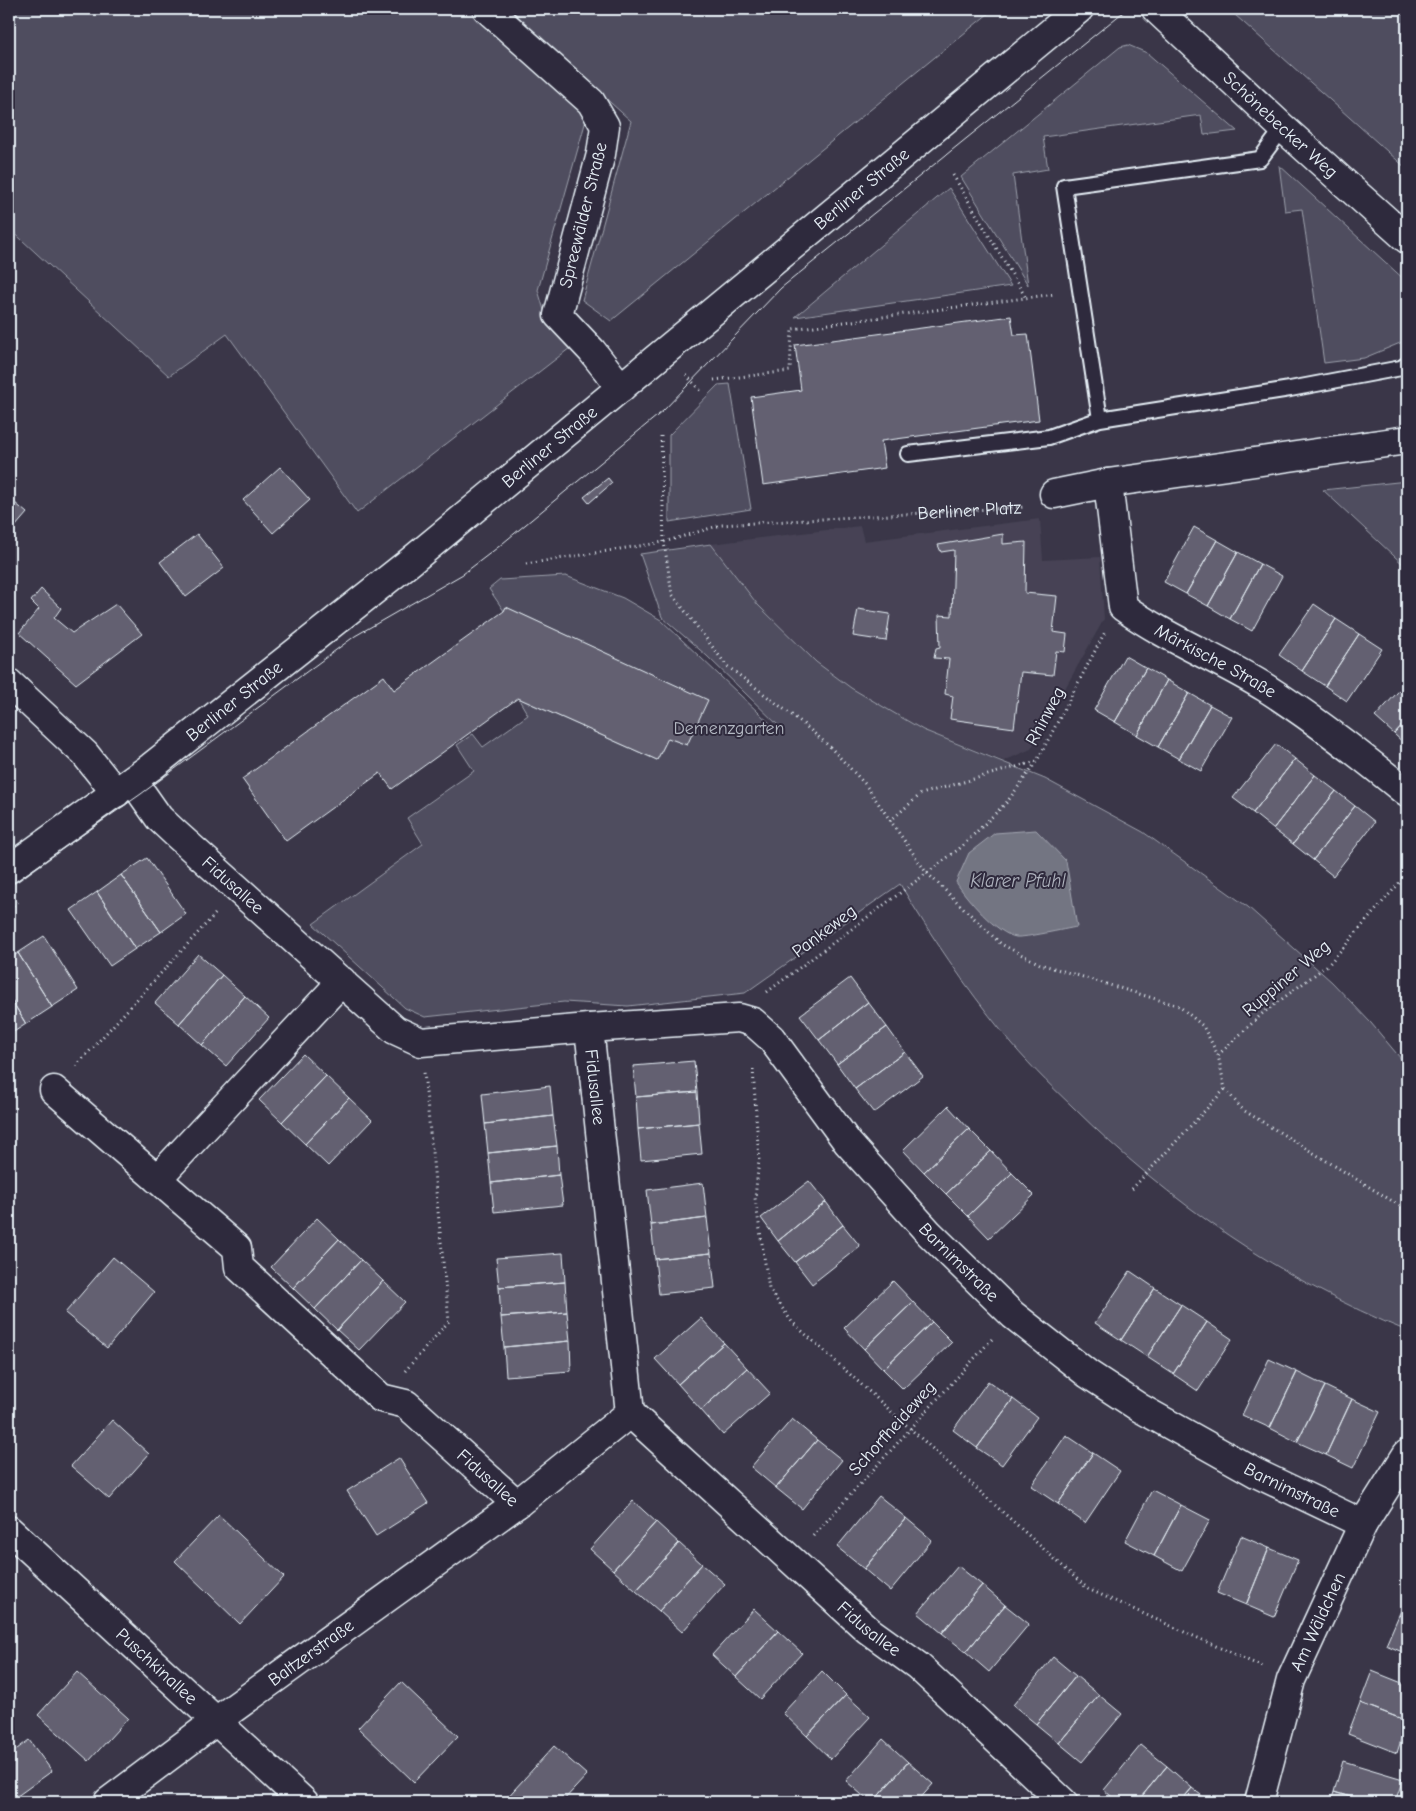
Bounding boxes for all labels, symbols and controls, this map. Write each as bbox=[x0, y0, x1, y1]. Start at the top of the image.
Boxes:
street label: Schönebecker Weg bbox=[1219, 67, 1342, 183]
street label: Spreewälder Straße bbox=[555, 140, 612, 290]
street label: Berliner Straße bbox=[810, 144, 914, 235]
street label: Berliner Straße bbox=[498, 402, 602, 493]
street label: Berliner Platz bbox=[917, 497, 1022, 524]
street label: Märkische Straße bbox=[1151, 620, 1280, 703]
street label: Berliner Straße bbox=[182, 657, 287, 746]
street label: Rhinweg bbox=[1021, 683, 1070, 749]
park label: Demenzgarten bbox=[673, 718, 785, 739]
street label: Fidusallee bbox=[197, 852, 268, 918]
water label: Klarer Pfuhl bbox=[970, 870, 1067, 892]
street label: Pankeweg bbox=[788, 900, 861, 962]
street label: Ruppiner Weg bbox=[1238, 936, 1335, 1021]
street label: Fidusallee bbox=[580, 1048, 609, 1126]
street label: Barnimstraße bbox=[914, 1219, 1003, 1306]
street label: Schorfheideweg bbox=[844, 1377, 940, 1480]
street label: Fidusallee bbox=[452, 1445, 523, 1511]
street label: Barnimstraße bbox=[1240, 1458, 1343, 1522]
street label: Am Wäldchen bbox=[1286, 1569, 1350, 1675]
street label: Fidusallee bbox=[833, 1597, 905, 1661]
street label: Baltzerstraße bbox=[264, 1615, 358, 1691]
street label: Puschkinallee bbox=[111, 1624, 201, 1709]

